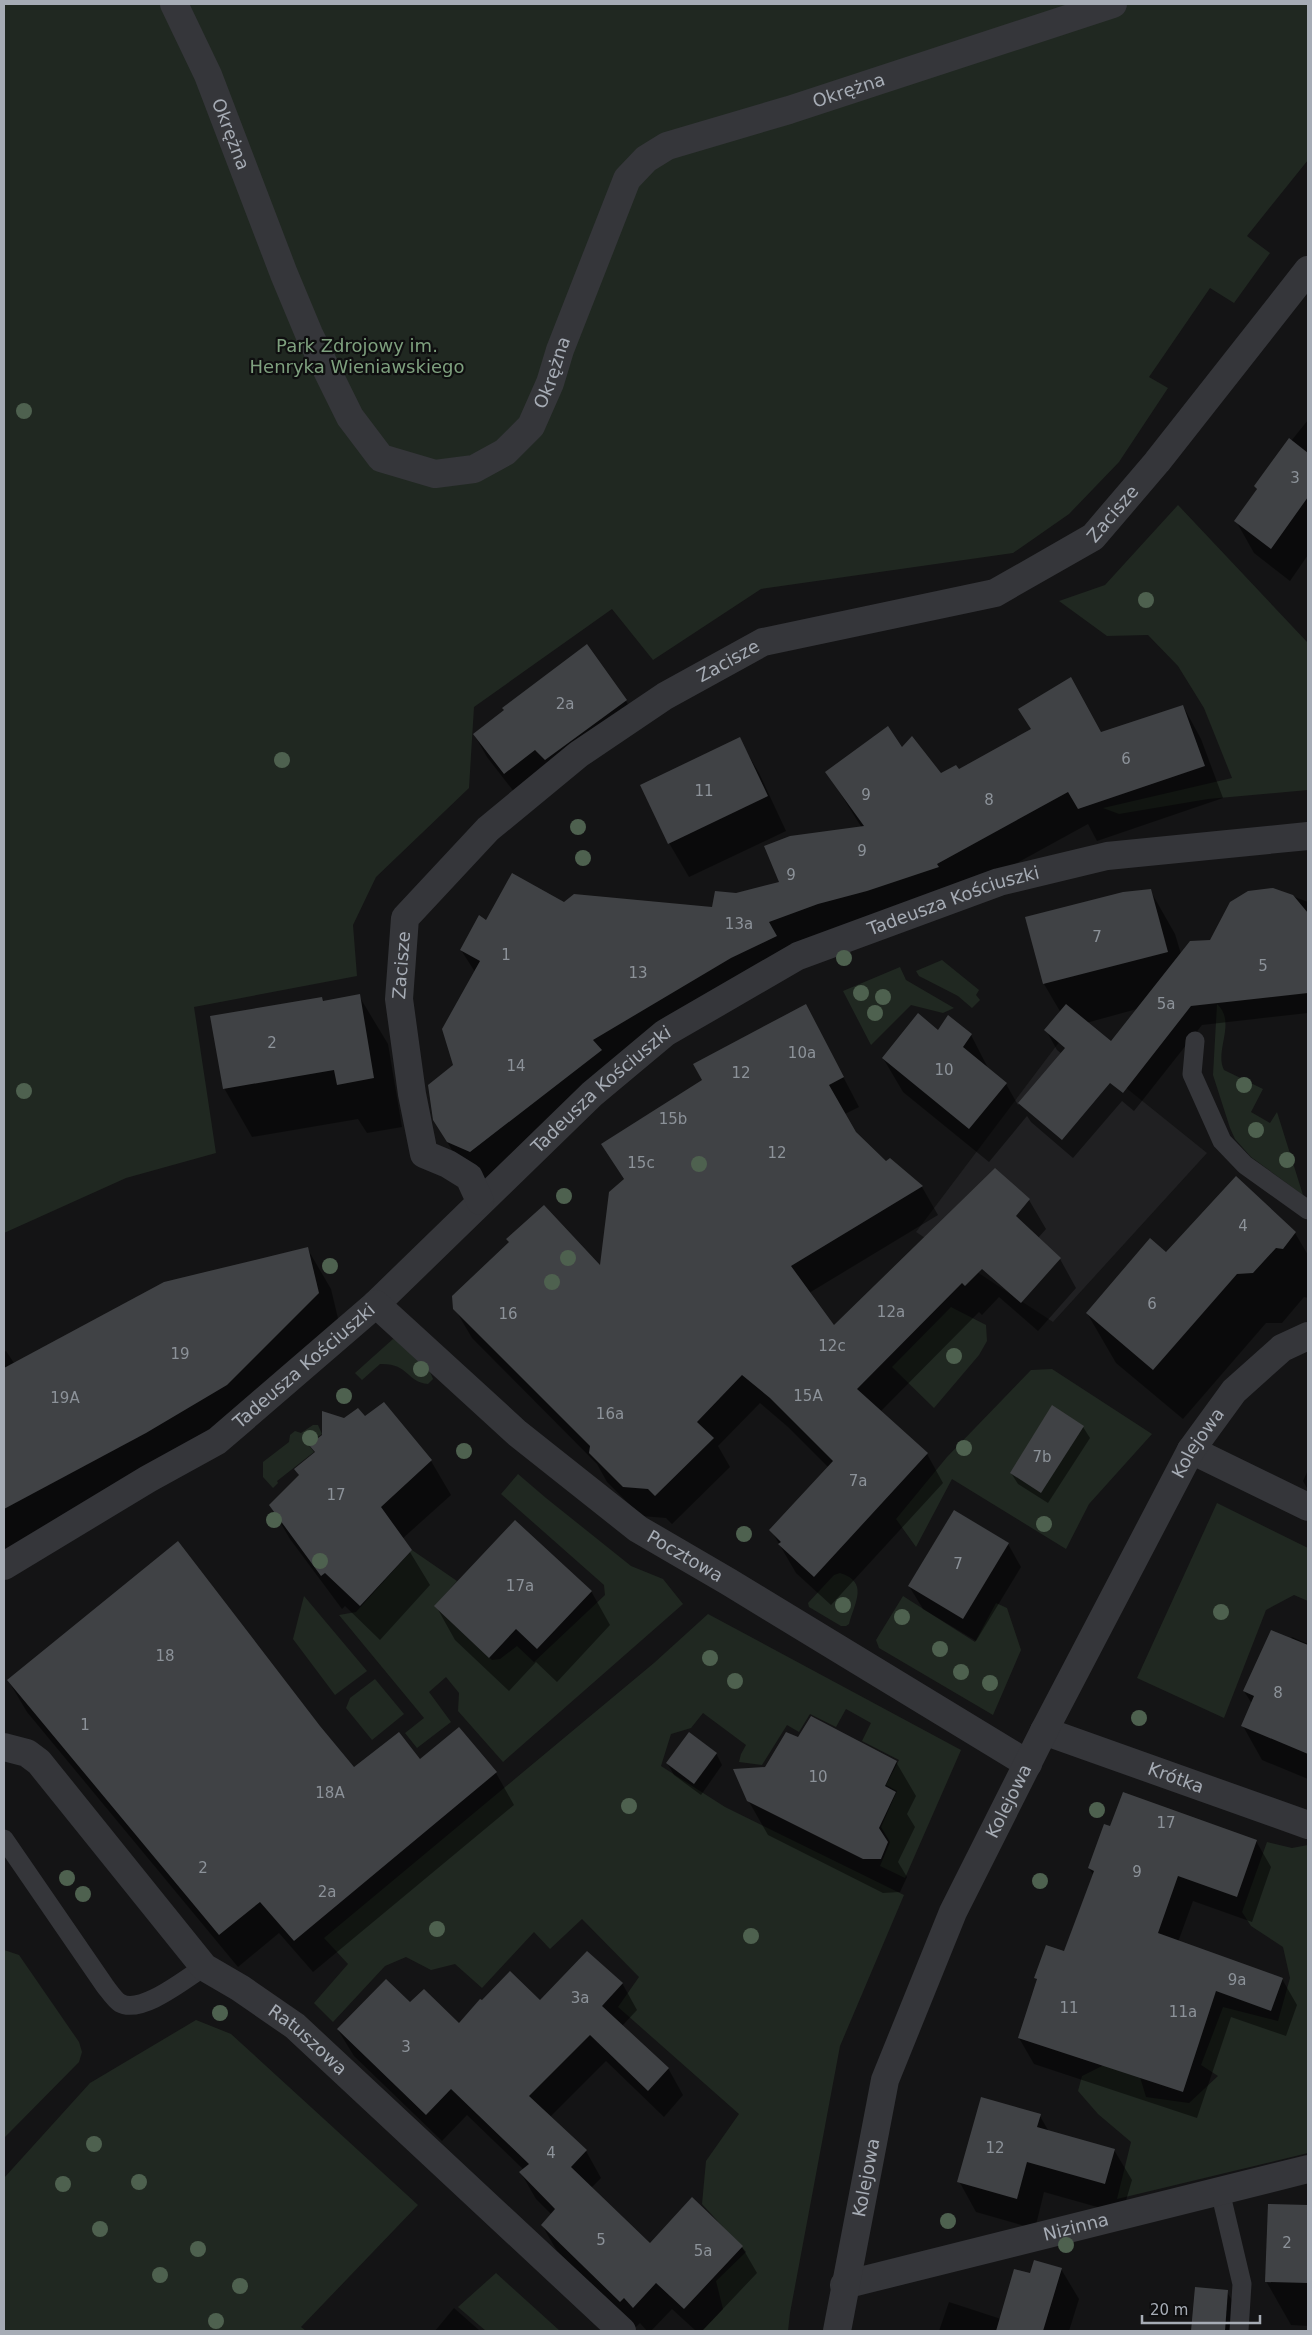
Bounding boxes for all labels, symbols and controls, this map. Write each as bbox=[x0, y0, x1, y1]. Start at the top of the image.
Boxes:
street label: Okrężna bbox=[810, 68, 888, 112]
street label: Okrężna bbox=[208, 95, 254, 173]
street label: Okrężna bbox=[529, 333, 574, 412]
park label: Park Zdrojowy im. Henryka Wieniawskiego bbox=[250, 335, 464, 377]
house number: 3 bbox=[1290, 469, 1300, 487]
street label: Zacisze bbox=[1082, 481, 1142, 546]
street label: Zacisze bbox=[693, 635, 763, 686]
house number: 2a bbox=[556, 695, 574, 713]
house number: 6 bbox=[1121, 750, 1131, 768]
house number: 11 bbox=[694, 782, 714, 800]
house number: 9 bbox=[861, 786, 871, 804]
house number: 8 bbox=[984, 791, 994, 809]
house number: 9 bbox=[857, 842, 867, 860]
street label: Tadeusza Kościuszki bbox=[863, 862, 1041, 940]
house number: 9 bbox=[786, 866, 796, 884]
house number: 13a bbox=[725, 915, 753, 933]
house number: 7 bbox=[1092, 928, 1102, 946]
street label: Zacisze bbox=[388, 930, 414, 1000]
house number: 1 bbox=[501, 946, 511, 964]
house number: 5 bbox=[1258, 957, 1268, 975]
house number: 13 bbox=[628, 964, 648, 982]
house number: 5a bbox=[1157, 995, 1175, 1013]
street label: Tadeusza Kościuszki bbox=[526, 1021, 674, 1158]
house number: 2 bbox=[267, 1034, 277, 1052]
house number: 10a bbox=[788, 1044, 816, 1062]
house number: 14 bbox=[506, 1057, 526, 1075]
house number: 10 bbox=[934, 1061, 954, 1079]
house number: 12 bbox=[731, 1064, 751, 1082]
house number: 15b bbox=[659, 1110, 687, 1128]
house number: 12 bbox=[767, 1144, 787, 1162]
house number: 15c bbox=[627, 1154, 655, 1172]
house number: 4 bbox=[1238, 1217, 1248, 1235]
house number: 6 bbox=[1147, 1295, 1157, 1313]
street label: Tadeusza Kościuszki bbox=[228, 1299, 379, 1433]
house number: 12a bbox=[877, 1303, 905, 1321]
house number: 16 bbox=[498, 1305, 518, 1323]
house number: 12c bbox=[818, 1337, 846, 1355]
house number: 19 bbox=[170, 1345, 190, 1363]
house number: 15A bbox=[793, 1387, 823, 1405]
house number: 19A bbox=[50, 1389, 80, 1407]
street label: Kolejowa bbox=[1167, 1404, 1228, 1482]
house number: 16a bbox=[596, 1405, 624, 1423]
house number: 7b bbox=[1032, 1448, 1052, 1466]
house number: 7a bbox=[849, 1472, 867, 1490]
house number: 17 bbox=[326, 1486, 346, 1504]
street label: Pocztowa bbox=[644, 1526, 727, 1586]
house number: 7 bbox=[953, 1555, 963, 1573]
house number: 17a bbox=[506, 1577, 534, 1595]
house number: 18 bbox=[155, 1647, 175, 1665]
house number: 8 bbox=[1273, 1684, 1283, 1702]
house number: 1 bbox=[80, 1716, 90, 1734]
street label: Krótka bbox=[1145, 1758, 1207, 1797]
street label: Kolejowa bbox=[981, 1760, 1036, 1841]
house number: 10 bbox=[808, 1768, 828, 1786]
house number: 18A bbox=[315, 1784, 345, 1802]
house number: 17 bbox=[1156, 1814, 1176, 1832]
house number: 2 bbox=[198, 1859, 208, 1877]
house number: 9 bbox=[1132, 1863, 1142, 1881]
house number: 2a bbox=[318, 1883, 336, 1901]
house number: 9a bbox=[1228, 1971, 1246, 1989]
house number: 3a bbox=[571, 1989, 589, 2007]
house number: 11 bbox=[1059, 1999, 1079, 2017]
street label: Ratuszowa bbox=[265, 2000, 352, 2079]
house number: 11a bbox=[1169, 2003, 1197, 2021]
house number: 3 bbox=[401, 2038, 411, 2056]
street label: Kolejowa bbox=[848, 2137, 884, 2219]
house number: 12 bbox=[985, 2139, 1005, 2157]
house number: 4 bbox=[546, 2144, 556, 2162]
street label: Nizinna bbox=[1041, 2208, 1111, 2245]
house number: 5 bbox=[596, 2231, 606, 2249]
house number: 2 bbox=[1282, 2234, 1292, 2252]
house number: 5a bbox=[694, 2242, 712, 2260]
scale bar bbox=[1142, 2292, 1260, 2324]
text: 20 m bbox=[1150, 2301, 1188, 2319]

